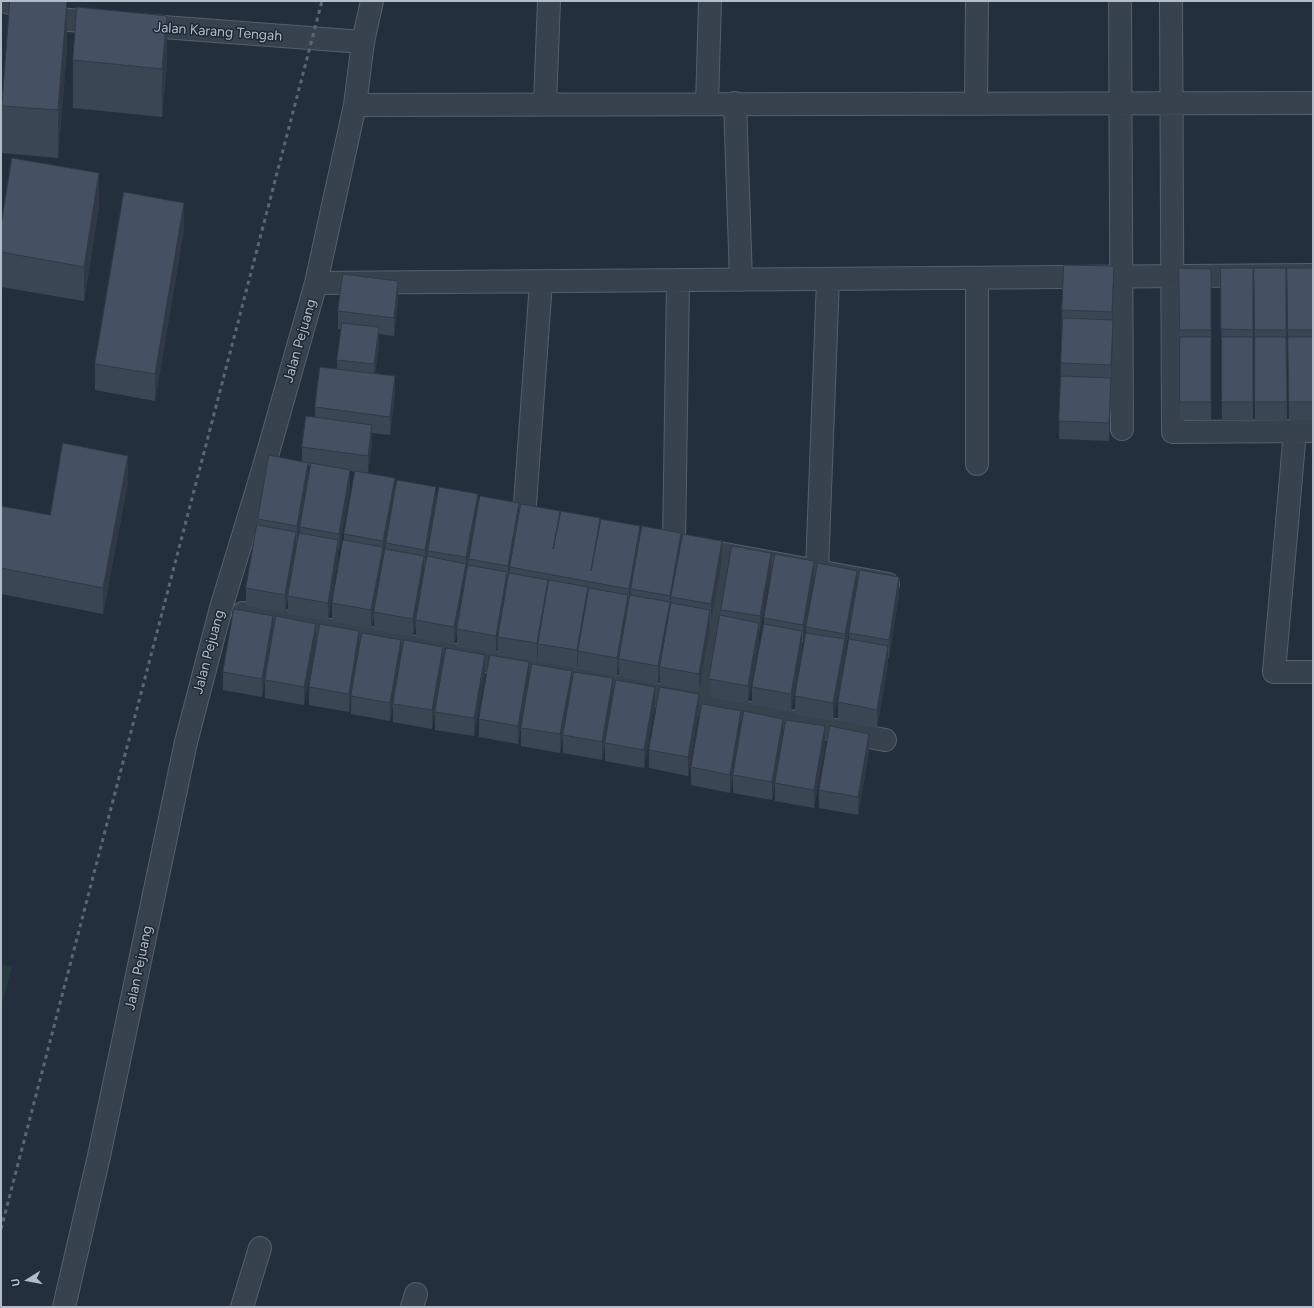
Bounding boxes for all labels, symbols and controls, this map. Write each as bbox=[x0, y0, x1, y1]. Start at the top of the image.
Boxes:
street label: Jalan Karang Tengah bbox=[153, 19, 283, 45]
street label: Jalan Pejuang bbox=[280, 297, 320, 385]
street label: Jalan Pejuang bbox=[190, 608, 228, 696]
street label: Jalan Pejuang bbox=[122, 924, 156, 1012]
north arrow bbox=[8, 1260, 48, 1300]
text: U bbox=[9, 1277, 23, 1287]

